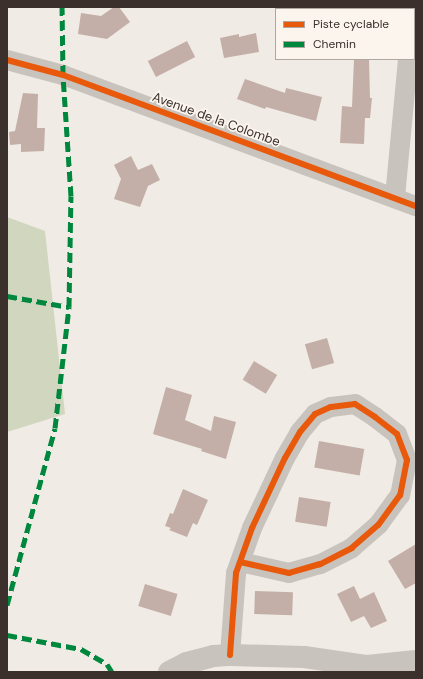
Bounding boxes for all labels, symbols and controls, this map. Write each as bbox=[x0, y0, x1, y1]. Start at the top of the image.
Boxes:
legend bbox=[275, 8, 415, 60]
text: Piste cyclable bbox=[313, 16, 389, 32]
text: Chemin bbox=[313, 36, 356, 52]
street label: Avenue de la Colombe bbox=[150, 90, 282, 150]

